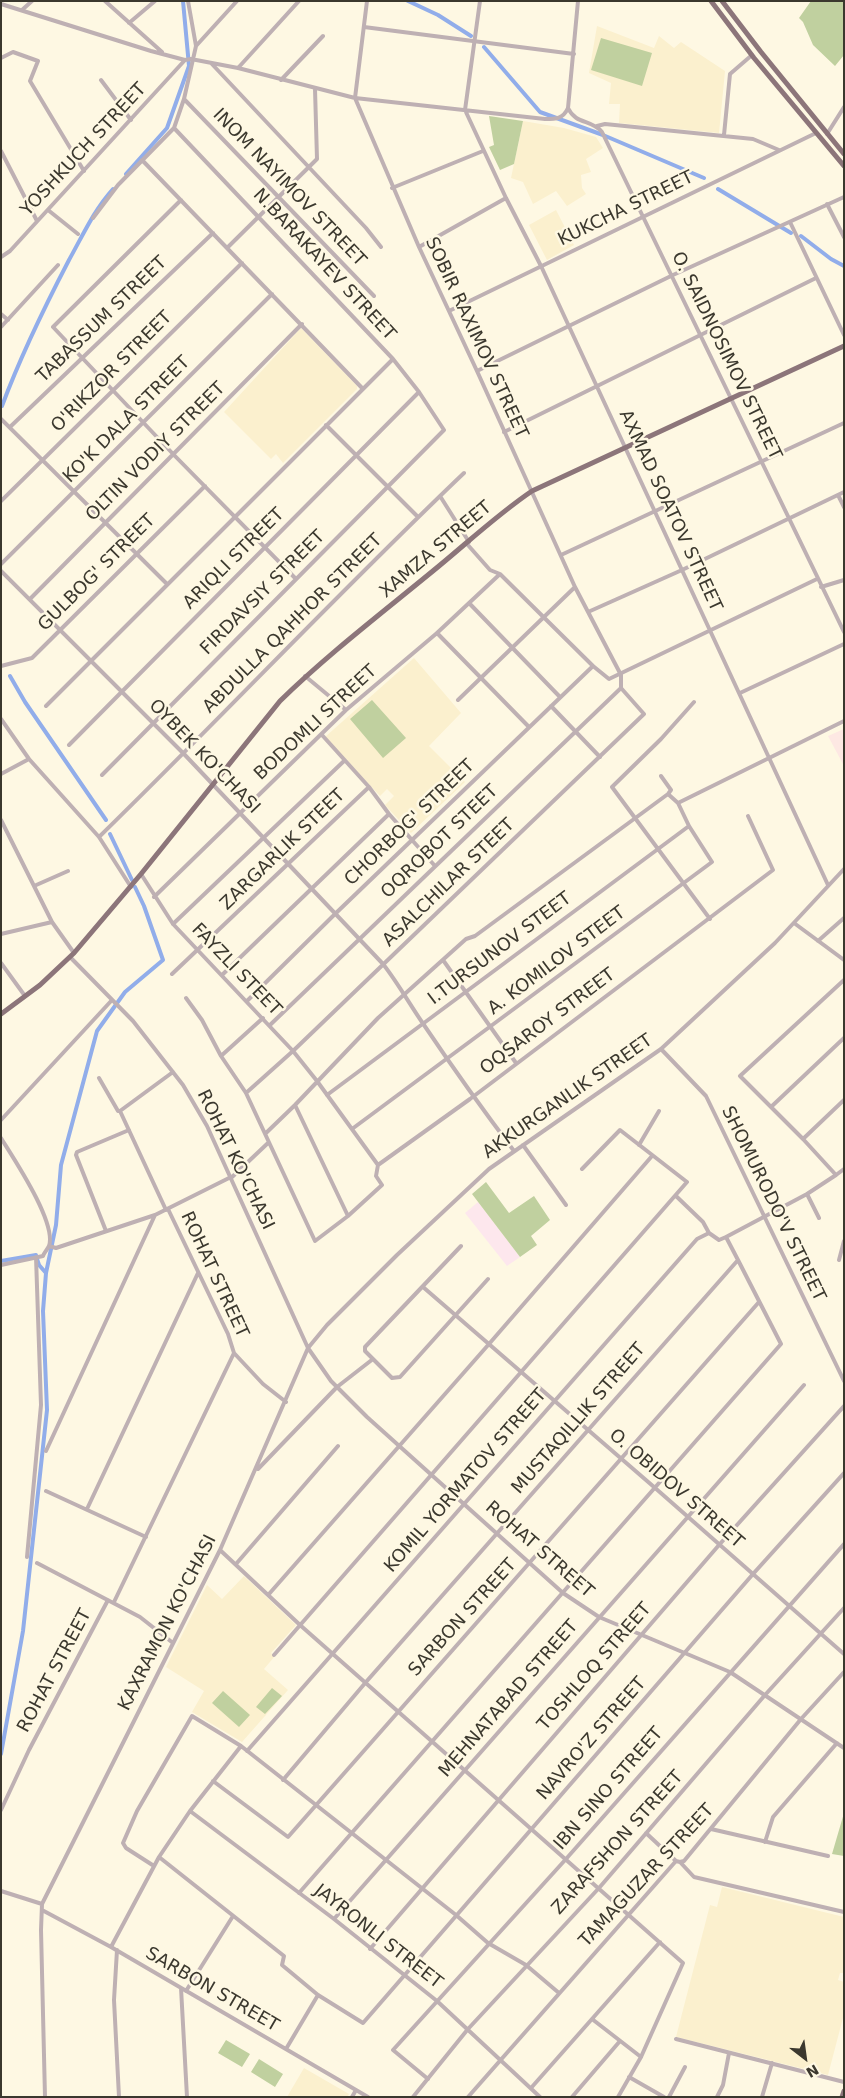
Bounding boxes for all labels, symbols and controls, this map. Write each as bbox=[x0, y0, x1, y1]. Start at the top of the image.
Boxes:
street label: YOSHKUCH STREET bbox=[17, 79, 151, 221]
street label: INOM NAYIMOV STREET bbox=[208, 105, 370, 271]
street label: KUKCHA STREET bbox=[555, 167, 697, 251]
street label: N.BARAKAYEV STREET bbox=[248, 185, 400, 345]
street label: SOBIR RAXIMOV STREET bbox=[420, 234, 532, 442]
street label: O. SAIDNOSIMOV STREET bbox=[666, 249, 786, 463]
street label: TABASSUM STREET bbox=[32, 252, 172, 388]
street label: O'RIKZOR STREET bbox=[47, 307, 177, 437]
street label: KO'K DALA STREET bbox=[59, 352, 195, 488]
street label: OLTIN VODIY STREET bbox=[82, 378, 230, 526]
street label: AXMAD SOATOV STREET bbox=[614, 407, 726, 615]
street label: XAMZA STREET bbox=[376, 497, 496, 603]
street label: ARIQLI STREET bbox=[179, 504, 289, 614]
street label: GULBOG' STREET bbox=[34, 510, 160, 636]
street label: FIRDAVSIY STREET bbox=[196, 526, 330, 660]
street label: ABDULLA QAHHOR STREET bbox=[199, 530, 387, 718]
street label: BODOMLI STREET bbox=[250, 661, 382, 785]
street label: OYBEK KO'CHASI bbox=[144, 695, 264, 819]
street label: CHORBOG' STREET bbox=[341, 755, 479, 891]
street label: OQROBOT STEET bbox=[377, 781, 503, 903]
street label: ZARGARLIK STEET bbox=[216, 785, 350, 915]
street label: ASALCHILAR STEET bbox=[379, 814, 519, 952]
street label: I.TURSUNOV STEET bbox=[424, 888, 576, 1010]
street label: A. KOMILOV STEET bbox=[484, 902, 630, 1020]
street label: FAYZLI STEET bbox=[186, 919, 286, 1021]
street label: OQSAROY STREET bbox=[476, 964, 620, 1080]
street label: AKKURGANLIK STREET bbox=[479, 1030, 657, 1164]
street label: ROHAT KO'CHASI bbox=[192, 1087, 278, 1233]
street label: SHOMURODO'V STREET bbox=[716, 1103, 830, 1305]
street label: ROHAT STREET bbox=[175, 1209, 253, 1341]
street label: MUSTAQILLIK STREET bbox=[508, 1339, 650, 1499]
street label: KOMIL YORMATOV STREET bbox=[380, 1385, 552, 1577]
street label: O. OBIDOV STREET bbox=[604, 1425, 748, 1553]
street label: ROHAT STREET bbox=[480, 1497, 598, 1603]
street label: KAXRAMON KO'CHASI bbox=[114, 1532, 222, 1714]
street label: SARBON STREET bbox=[405, 1555, 521, 1681]
street label: TOSHLOQ STREET bbox=[534, 1599, 656, 1735]
street label: ROHAT STREET bbox=[13, 1606, 97, 1736]
street label: MEHNATАBАD STREET bbox=[435, 1616, 583, 1782]
street label: NAVRO'Z STREET bbox=[533, 1673, 651, 1805]
street label: IBN SINO STREET bbox=[550, 1723, 668, 1855]
street label: ZARAFSHON STREET bbox=[548, 1767, 688, 1919]
street label: TAMAGUZAR STREET bbox=[575, 1800, 719, 1952]
street label: JAYRONLI STREET bbox=[310, 1880, 446, 1994]
street label: SARBON STREET bbox=[141, 1943, 283, 2037]
north arrow bbox=[780, 2033, 830, 2083]
text: N bbox=[803, 2061, 822, 2081]

